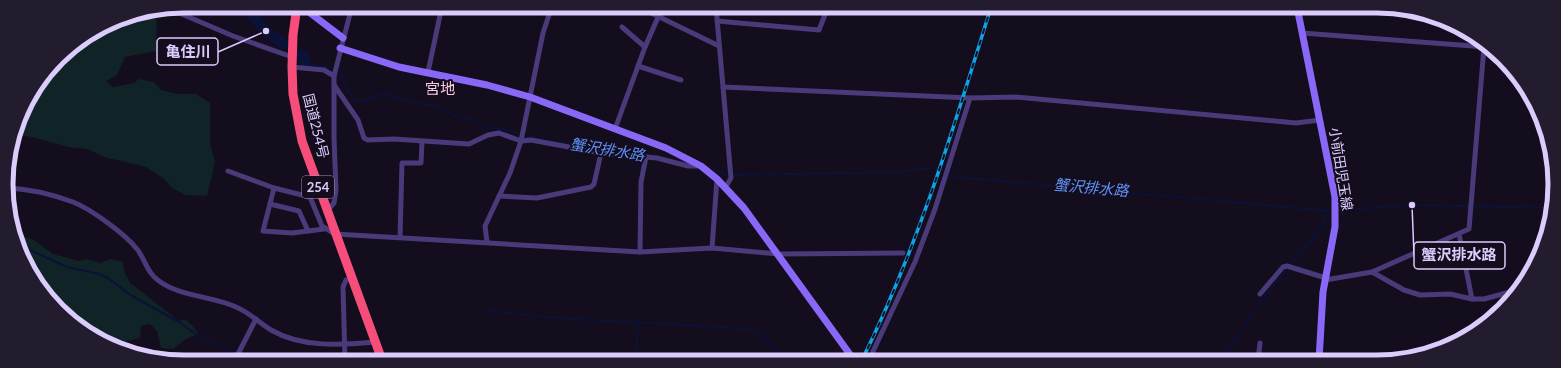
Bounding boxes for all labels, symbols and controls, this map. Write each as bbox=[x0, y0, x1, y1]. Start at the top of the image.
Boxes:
callout: 亀住川 bbox=[157, 38, 218, 65]
text: 亀住川 bbox=[165, 42, 211, 60]
district label: 宮地 bbox=[425, 79, 455, 97]
street label: 国道254号 bbox=[300, 92, 333, 160]
street label: 小前田児玉線 bbox=[1327, 126, 1356, 212]
water label: 蟹沢排水路 bbox=[569, 134, 648, 164]
water label: 蟹沢排水路 bbox=[1053, 175, 1131, 199]
road number: 254 bbox=[302, 176, 334, 198]
callout: 蟹沢排水路 bbox=[1414, 242, 1505, 269]
text: 蟹沢排水路 bbox=[1421, 245, 1497, 263]

